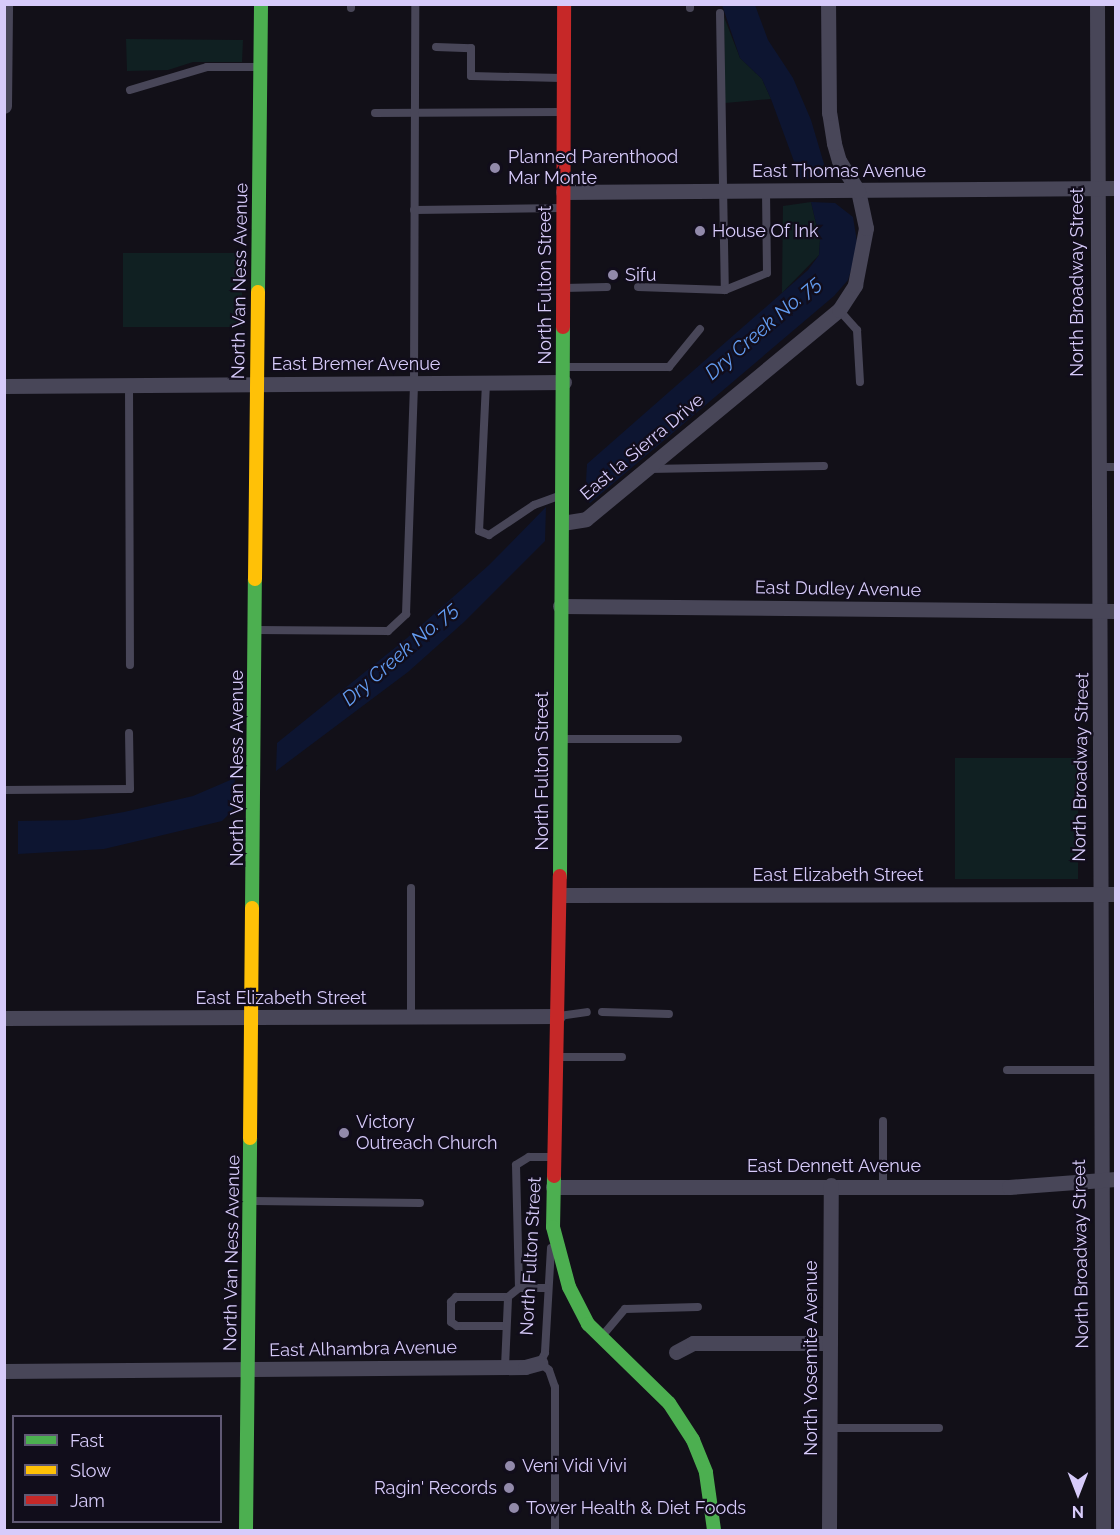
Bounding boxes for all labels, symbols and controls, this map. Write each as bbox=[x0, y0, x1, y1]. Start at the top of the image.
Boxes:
place label: Planned Parenthood Mar Monte bbox=[508, 147, 678, 190]
marker: Planned Parenthood Mar Monte bbox=[486, 159, 504, 177]
street label: East Thomas Avenue bbox=[751, 160, 927, 182]
street label: North Van Ness Avenue bbox=[227, 182, 253, 380]
street label: North Broadway Street bbox=[1066, 187, 1088, 377]
street label: North Fulton Street bbox=[534, 205, 556, 365]
place label: House Of Ink bbox=[712, 220, 819, 242]
marker: House Of Ink bbox=[693, 224, 707, 238]
place label: Sifu bbox=[625, 264, 656, 286]
marker: Sifu bbox=[606, 268, 620, 282]
water label: Dry Creek No. 75 bbox=[700, 271, 826, 385]
street label: East Bremer Avenue bbox=[271, 353, 441, 375]
street label: East la Sierra Drive bbox=[576, 389, 708, 505]
street label: East Dudley Avenue bbox=[754, 577, 922, 601]
water label: Dry Creek No. 75 bbox=[337, 597, 463, 711]
street label: North Van Ness Avenue bbox=[226, 669, 248, 867]
street label: North Broadway Street bbox=[1069, 672, 1093, 862]
street label: North Fulton Street bbox=[531, 691, 553, 851]
street label: East Elizabeth Street bbox=[752, 864, 924, 886]
street label: East Elizabeth Street bbox=[195, 987, 367, 1009]
place label: Victory Outreach Church bbox=[356, 1112, 498, 1154]
marker: Victory Outreach Church bbox=[337, 1126, 351, 1140]
street label: North Van Ness Avenue bbox=[219, 1154, 245, 1352]
street label: East Dennett Avenue bbox=[747, 1155, 921, 1177]
street label: North Broadway Street bbox=[1069, 1159, 1093, 1349]
street label: North Fulton Street bbox=[516, 1176, 546, 1336]
street label: North Yosemite Avenue bbox=[800, 1260, 822, 1456]
street label: East Alhambra Avenue bbox=[268, 1337, 458, 1361]
legend bbox=[12, 1415, 222, 1523]
text: Fast bbox=[70, 1430, 104, 1451]
place label: Veni Vidi Vivi bbox=[522, 1455, 628, 1477]
marker: Veni Vidi Vivi bbox=[503, 1459, 517, 1473]
text: Slow bbox=[70, 1460, 111, 1481]
north arrow bbox=[1048, 1463, 1108, 1523]
place label: Ragin' Records bbox=[374, 1477, 497, 1499]
marker: Ragin' Records bbox=[502, 1481, 516, 1495]
text: Jam bbox=[70, 1490, 105, 1511]
place label: Tower Health & Diet Foods bbox=[526, 1497, 746, 1519]
marker: Tower Health & Diet Foods bbox=[507, 1501, 521, 1515]
text: N bbox=[1072, 1502, 1084, 1521]

